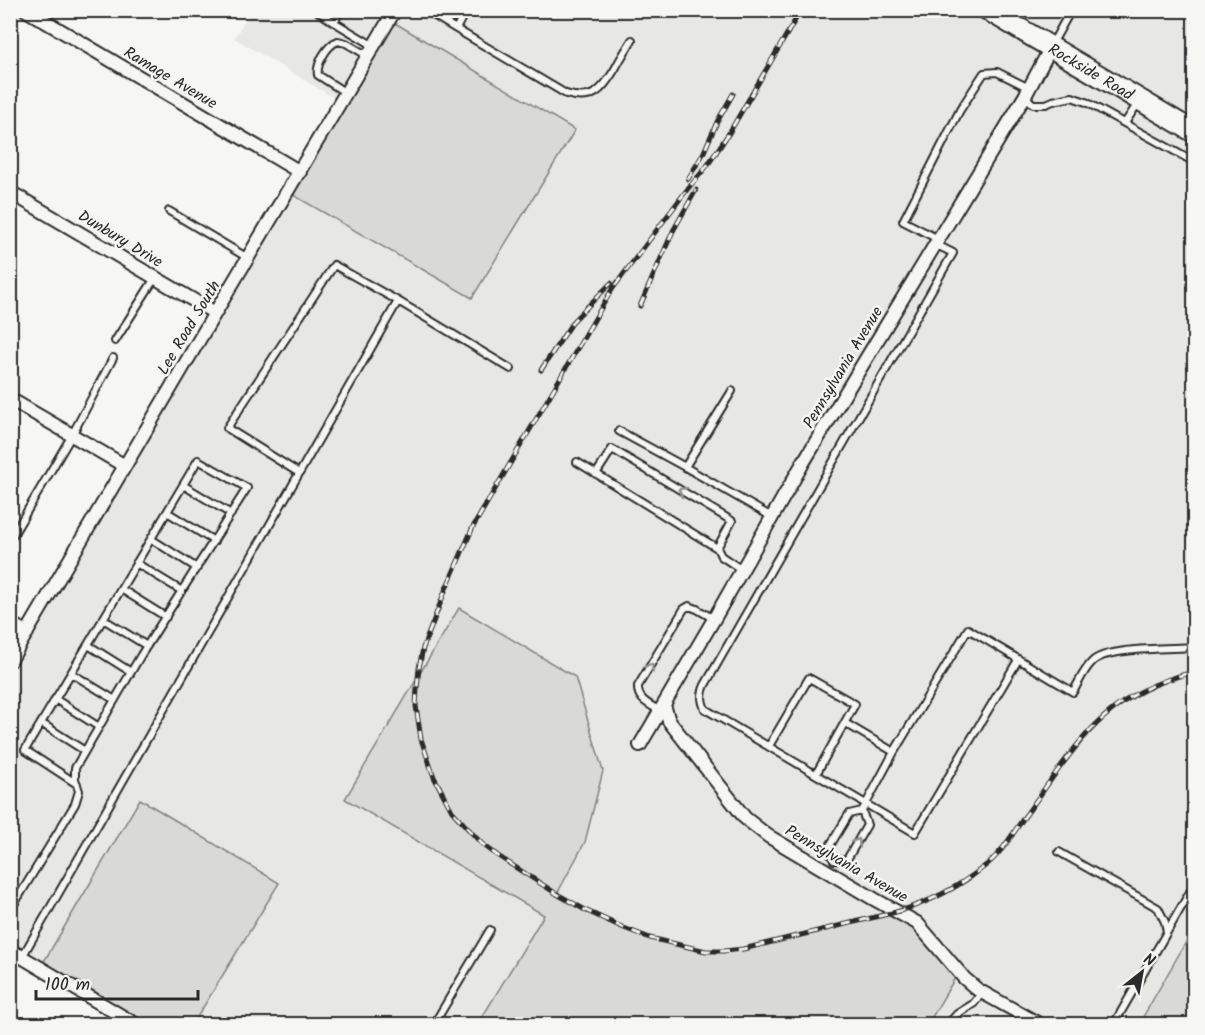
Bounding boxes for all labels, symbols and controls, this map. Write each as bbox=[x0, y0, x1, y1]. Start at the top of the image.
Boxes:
street label: Rockside Road bbox=[1043, 37, 1139, 108]
street label: Ramage Avenue bbox=[119, 40, 222, 116]
street label: Dunbury Drive bbox=[73, 204, 167, 275]
street label: Lee Road South bbox=[151, 276, 227, 380]
street label: Pennsylvania Avenue bbox=[797, 302, 890, 434]
one-way arrow bbox=[678, 486, 688, 498]
one-way arrow bbox=[642, 663, 654, 673]
street label: Pennsylvania Avenue bbox=[780, 819, 913, 910]
one-way arrow bbox=[850, 838, 862, 848]
north arrow bbox=[1112, 942, 1172, 1002]
text: N bbox=[1138, 947, 1160, 974]
scale bar bbox=[36, 963, 198, 1001]
text: 100 m bbox=[45, 971, 90, 1000]

